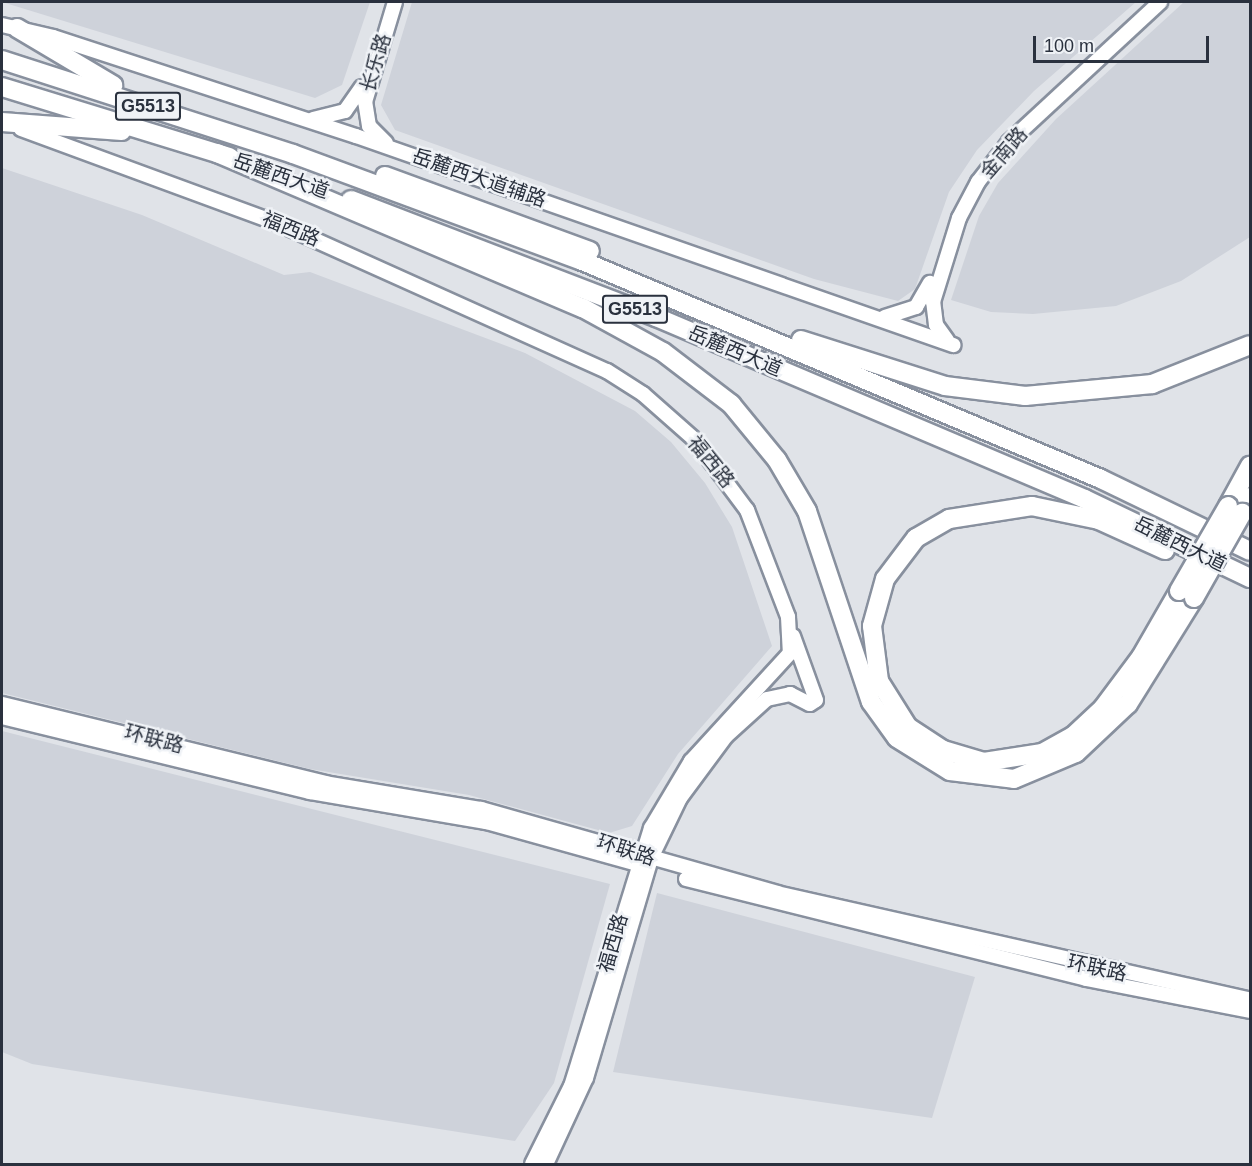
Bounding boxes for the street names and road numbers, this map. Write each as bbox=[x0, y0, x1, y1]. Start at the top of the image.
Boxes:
street label: 长乐路 bbox=[356, 31, 396, 95]
road number: G5513 bbox=[114, 91, 182, 121]
street label: 金南路 bbox=[975, 122, 1033, 184]
street label: 岳麓西大道辅路 bbox=[409, 144, 549, 212]
street label: 岳麓西大道 bbox=[230, 148, 332, 204]
street label: 福西路 bbox=[259, 207, 323, 251]
road number: G5513 bbox=[600, 294, 670, 324]
street label: 岳麓西大道 bbox=[684, 320, 786, 382]
street label: 福西路 bbox=[683, 431, 739, 493]
street label: 岳麓西大道 bbox=[1130, 511, 1230, 577]
street label: 环联路 bbox=[122, 720, 186, 758]
street label: 环联路 bbox=[594, 829, 658, 871]
street label: 福西路 bbox=[593, 911, 633, 975]
street label: 环联路 bbox=[1065, 950, 1129, 986]

